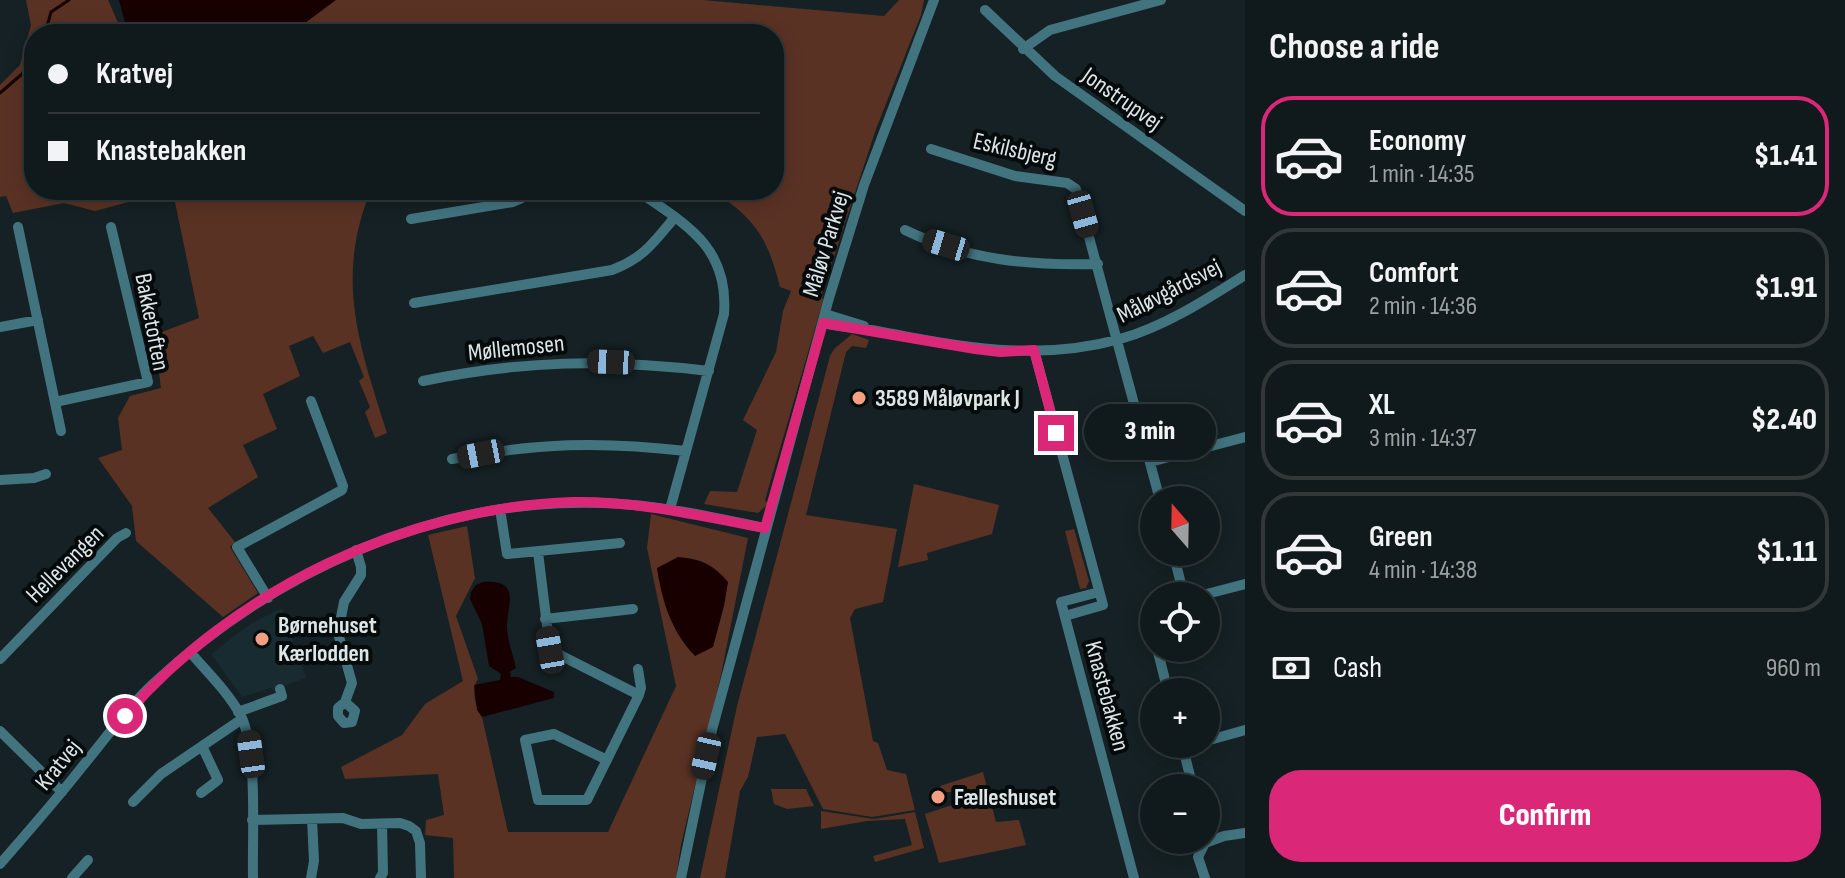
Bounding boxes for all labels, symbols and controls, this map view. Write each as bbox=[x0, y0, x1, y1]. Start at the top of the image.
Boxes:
text: Choose a ride bbox=[1269, 26, 1440, 69]
text: Kratvej bbox=[96, 56, 173, 92]
street label: Jonstrupvej bbox=[1076, 61, 1168, 137]
icon: car bbox=[1273, 120, 1345, 192]
text: Economy bbox=[1369, 123, 1466, 159]
street label: Eskilsbjerg bbox=[970, 126, 1060, 174]
text: Knastebakken bbox=[96, 133, 246, 169]
text: $1.41 bbox=[1754, 138, 1817, 174]
text: 1 min · 14:35 bbox=[1369, 159, 1475, 190]
street label: Måløv Parkvej bbox=[796, 188, 856, 300]
car bbox=[1065, 188, 1101, 240]
car bbox=[920, 227, 972, 263]
street label: Måløvgårdsvej bbox=[1112, 252, 1226, 330]
icon: car bbox=[1273, 252, 1345, 324]
text: Comfort bbox=[1369, 255, 1459, 291]
text: $1.91 bbox=[1755, 270, 1817, 306]
street label: Bakketoften bbox=[128, 271, 176, 373]
text: 2 min · 14:36 bbox=[1369, 291, 1477, 322]
street label: Møllemosen bbox=[466, 329, 566, 367]
car bbox=[587, 349, 635, 375]
place label: 3589 Måløvpark J bbox=[875, 384, 1020, 413]
icon: car bbox=[1273, 384, 1345, 456]
text: XL bbox=[1369, 387, 1395, 423]
marker: 3589 Måløvpark J bbox=[850, 389, 868, 407]
text: $2.40 bbox=[1751, 402, 1817, 438]
callout: 3 min bbox=[1084, 405, 1216, 461]
route end bbox=[1038, 415, 1074, 451]
text: 3 min bbox=[1125, 416, 1175, 447]
text: 3 min · 14:37 bbox=[1369, 423, 1476, 454]
car bbox=[455, 438, 507, 470]
north arrow bbox=[1140, 486, 1220, 566]
map controls bbox=[1140, 486, 1220, 854]
icon: car bbox=[1273, 516, 1345, 588]
street label: Hellevangen bbox=[20, 519, 110, 609]
text: Green bbox=[1369, 519, 1433, 555]
text: $1.11 bbox=[1756, 534, 1817, 570]
text: 4 min · 14:38 bbox=[1369, 555, 1477, 586]
button: locate bbox=[1140, 582, 1220, 662]
place label: Børnehuset Kærlodden bbox=[278, 611, 377, 668]
car bbox=[534, 624, 566, 676]
marker: Børnehuset Kærlodden bbox=[253, 630, 271, 648]
street label: Knastebakken bbox=[1078, 638, 1136, 754]
icon: cash bbox=[1269, 646, 1313, 690]
text: Cash bbox=[1333, 650, 1382, 686]
text: 960 m bbox=[1766, 653, 1821, 684]
button: + bbox=[1140, 678, 1220, 758]
route start bbox=[107, 698, 143, 734]
car bbox=[236, 729, 266, 779]
car bbox=[689, 730, 723, 782]
street label: Kratvej bbox=[29, 734, 87, 796]
button: Confirm bbox=[1269, 770, 1821, 862]
button: − bbox=[1140, 774, 1220, 854]
place label: Fælleshuset bbox=[954, 783, 1056, 812]
marker: Fælleshuset bbox=[929, 788, 947, 806]

